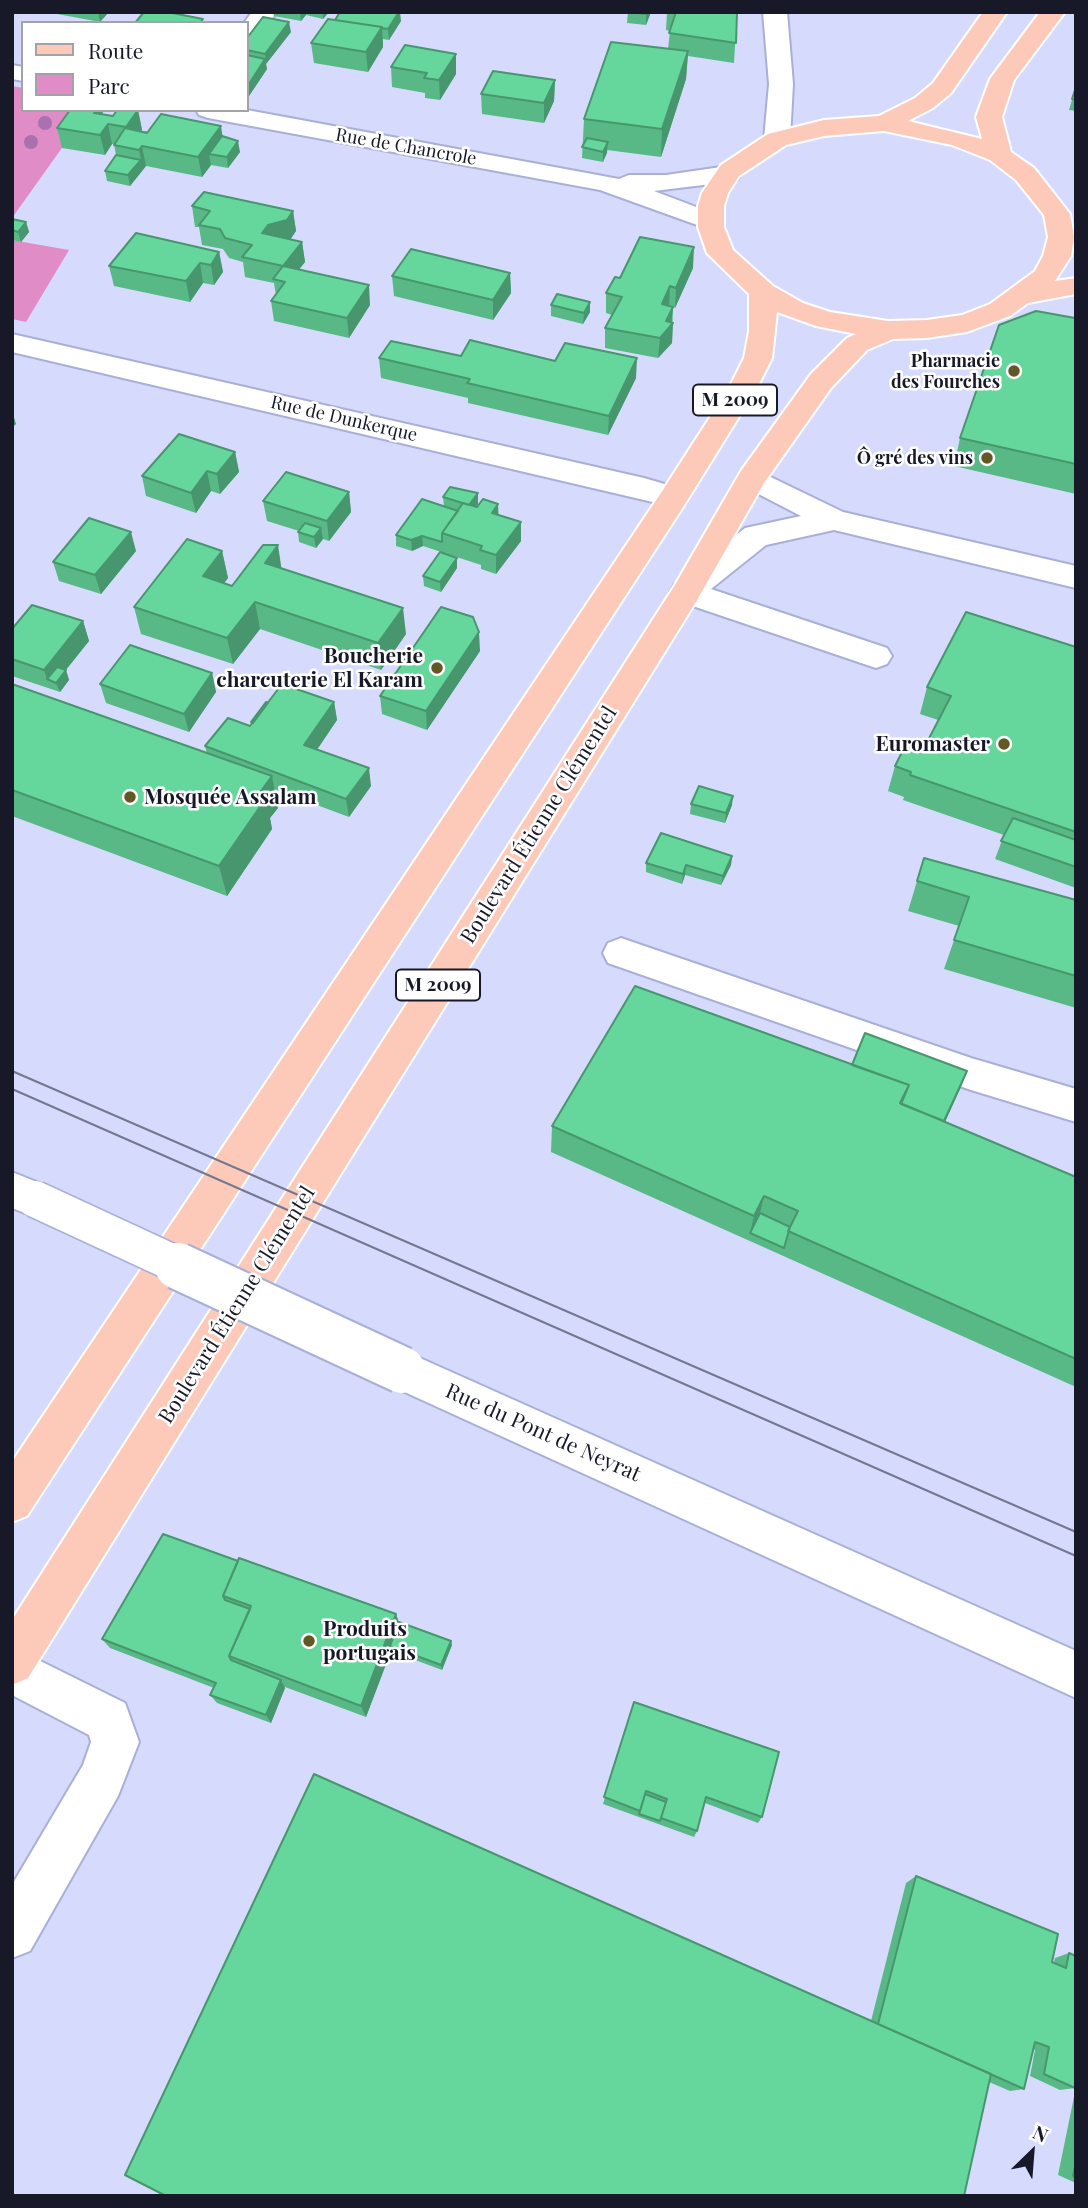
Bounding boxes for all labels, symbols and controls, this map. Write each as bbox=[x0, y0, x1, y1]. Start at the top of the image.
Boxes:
legend bbox=[21, 21, 248, 112]
text: Route bbox=[88, 36, 143, 64]
text: Parc bbox=[88, 71, 130, 99]
street label: Rue de Chancrole bbox=[334, 124, 478, 170]
place label: Pharmacie des Fourches bbox=[891, 350, 1000, 392]
marker: Pharmacie des Fourches bbox=[1006, 363, 1022, 379]
road number: M 2009 bbox=[693, 384, 777, 416]
street label: Rue de Dunkerque bbox=[269, 392, 419, 446]
place label: Ô gré des vins bbox=[857, 447, 973, 469]
marker: Ô gré des vins bbox=[979, 450, 995, 466]
place label: Boucherie charcuterie El Karam bbox=[216, 643, 423, 693]
marker: Boucherie charcuterie El Karam bbox=[429, 660, 445, 676]
street label: Boulevard Étienne Clémentel bbox=[456, 702, 622, 948]
place label: Euromaster bbox=[875, 731, 990, 757]
marker: Euromaster bbox=[996, 736, 1012, 752]
place label: Mosquée Assalam bbox=[144, 784, 316, 810]
marker: Mosquée Assalam bbox=[122, 789, 138, 805]
road number: M 2009 bbox=[396, 970, 480, 1001]
street label: Boulevard Étienne Clémentel bbox=[154, 1182, 320, 1428]
street label: Rue du Pont de Neyrat bbox=[442, 1379, 644, 1487]
place label: Produits portugais bbox=[323, 1616, 416, 1666]
marker: Produits portugais bbox=[301, 1633, 317, 1649]
north arrow bbox=[997, 2117, 1067, 2187]
text: N bbox=[1029, 2118, 1053, 2148]

